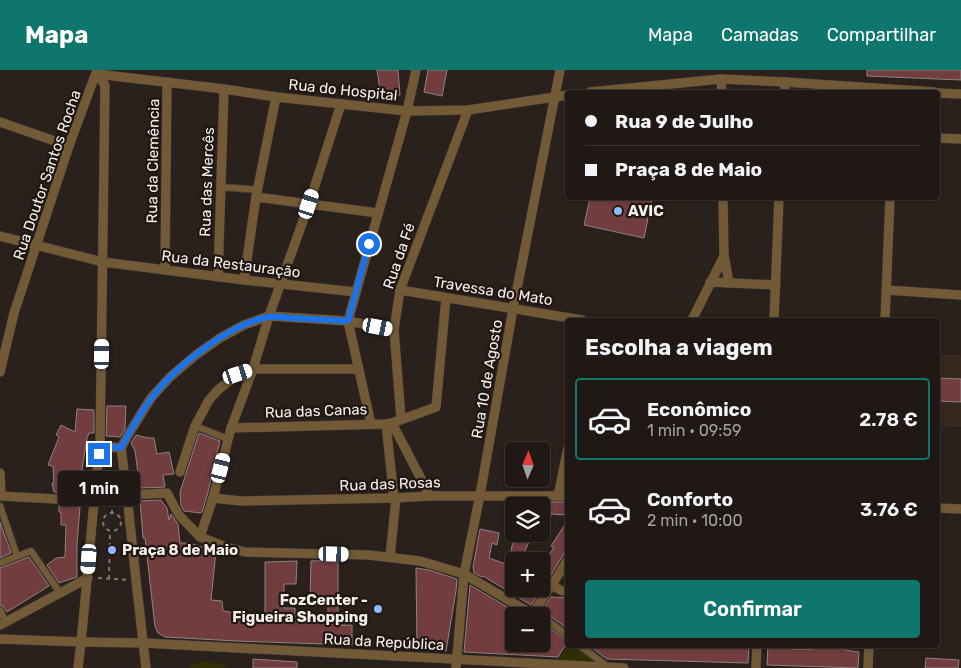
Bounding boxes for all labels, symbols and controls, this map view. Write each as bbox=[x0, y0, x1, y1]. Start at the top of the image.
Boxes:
text: Mapa bbox=[25, 21, 88, 49]
text: Mapa bbox=[648, 24, 693, 46]
text: Camadas bbox=[721, 24, 799, 46]
text: Compartilhar bbox=[827, 24, 936, 46]
street label: Rua do Hospital bbox=[288, 75, 398, 105]
street label: Rua Doutor Santos Rocha bbox=[9, 88, 85, 262]
street label: Rua da Clemência bbox=[143, 98, 163, 224]
text: Rua 9 de Julho bbox=[615, 110, 753, 133]
street label: Rua das Mercês bbox=[196, 127, 218, 237]
text: Praça 8 de Maio bbox=[615, 158, 762, 181]
car bbox=[297, 187, 320, 221]
place label: AVIC bbox=[628, 202, 664, 220]
marker: AVIC bbox=[612, 205, 624, 217]
street label: Rua da Fé bbox=[379, 221, 419, 291]
route start bbox=[358, 233, 380, 255]
street label: Rua da Restauração bbox=[161, 247, 301, 281]
street label: Travessa do Mato bbox=[432, 273, 554, 309]
car bbox=[361, 317, 394, 337]
street label: Rua 10 de Agosto bbox=[468, 318, 506, 440]
text: Escolha a viagem bbox=[585, 334, 773, 361]
car bbox=[94, 339, 109, 369]
car bbox=[221, 362, 254, 386]
icon: car bbox=[587, 397, 632, 442]
text: Econômico bbox=[647, 398, 751, 421]
street label: Rua das Canas bbox=[264, 400, 368, 422]
text: 2.78 € bbox=[859, 408, 918, 431]
text: 1 min · 09:59 bbox=[647, 421, 741, 440]
north arrow bbox=[505, 442, 550, 488]
map controls bbox=[505, 442, 550, 652]
route end bbox=[88, 443, 110, 465]
car bbox=[210, 452, 231, 484]
callout: 1 min bbox=[58, 472, 140, 506]
street label: Rua das Rosas bbox=[339, 473, 441, 495]
text: 1 min bbox=[79, 479, 119, 498]
icon: car bbox=[587, 487, 632, 532]
text: Conforto bbox=[647, 488, 733, 511]
button: layers bbox=[505, 497, 550, 542]
text: 3.76 € bbox=[860, 498, 918, 521]
text: 2 min · 10:00 bbox=[647, 511, 743, 530]
place label: Praça 8 de Maio bbox=[122, 541, 238, 559]
car bbox=[80, 544, 97, 574]
marker: Praça 8 de Maio bbox=[106, 544, 118, 556]
car bbox=[318, 546, 349, 562]
button: + bbox=[505, 552, 550, 597]
button: Confirmar bbox=[585, 580, 920, 638]
place label: FozCenter - Figueira Shopping bbox=[232, 591, 368, 626]
marker: FozCenter - Figueira Shopping bbox=[372, 603, 384, 615]
button: − bbox=[505, 607, 550, 652]
street label: Rua da República bbox=[323, 630, 445, 654]

